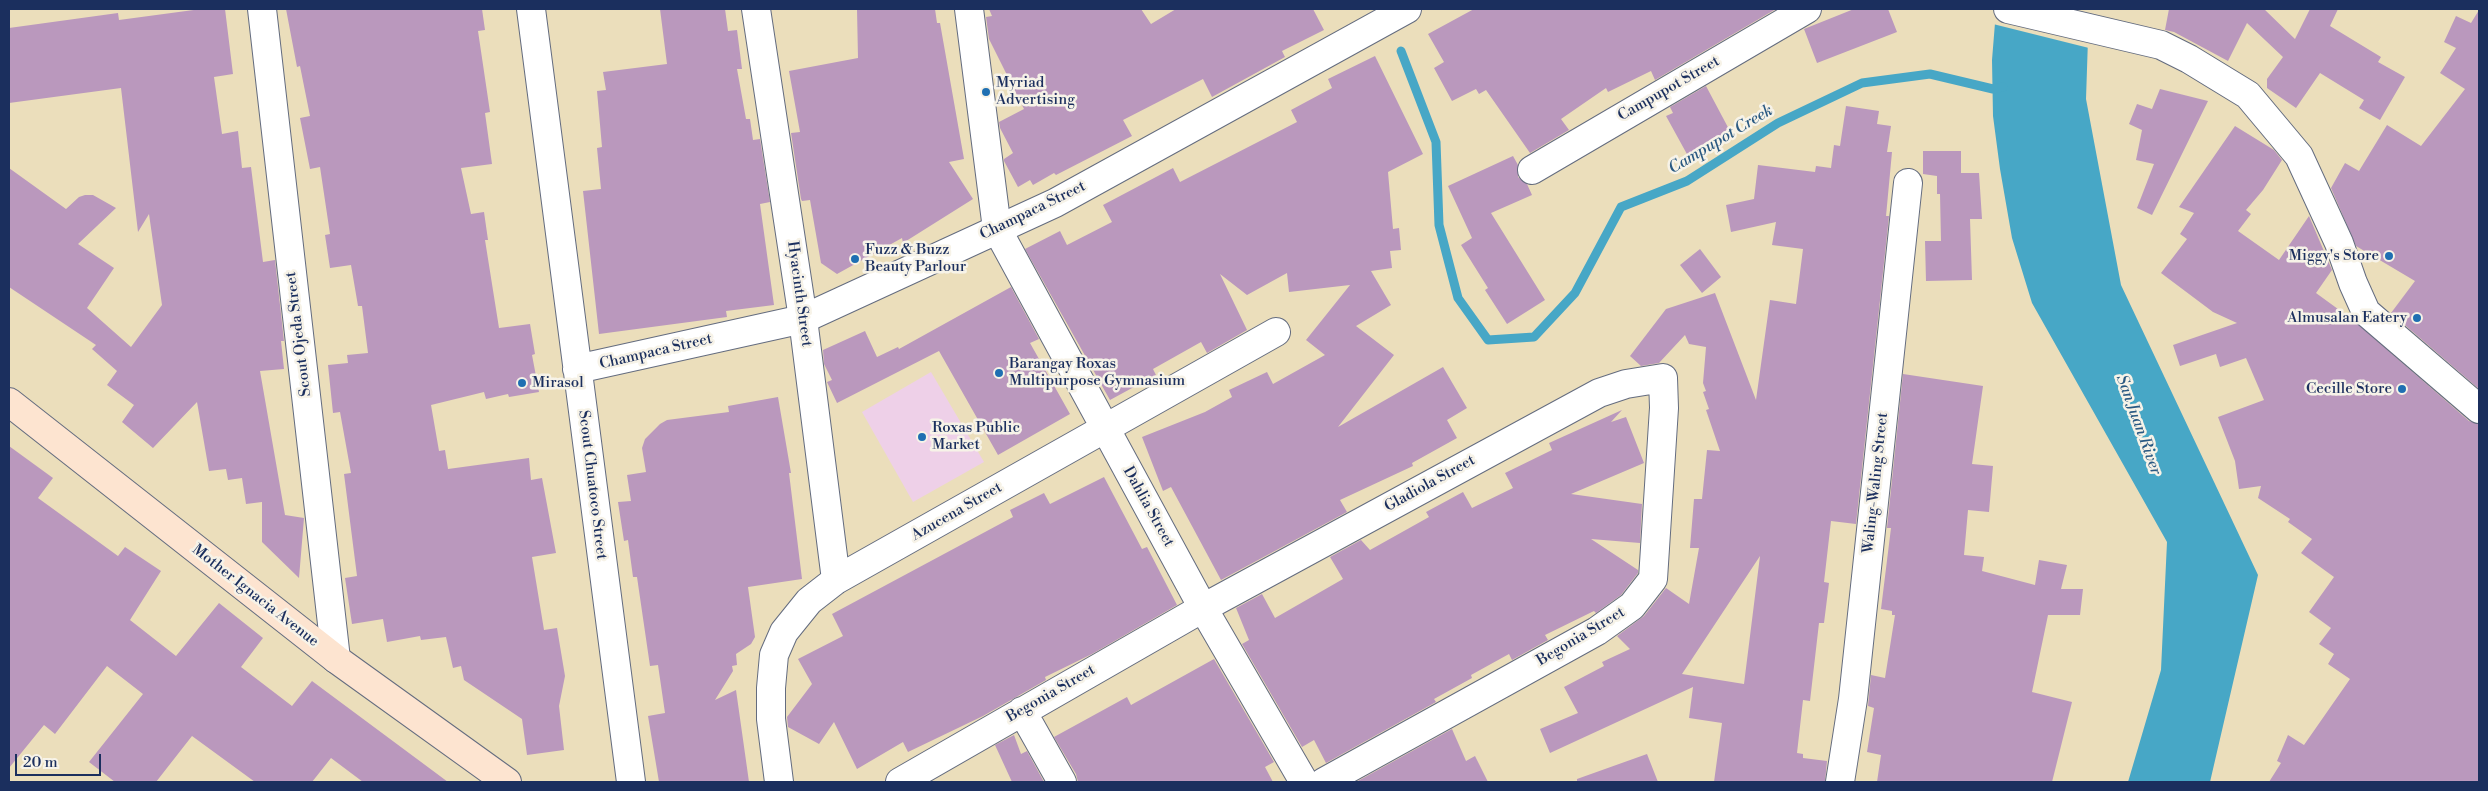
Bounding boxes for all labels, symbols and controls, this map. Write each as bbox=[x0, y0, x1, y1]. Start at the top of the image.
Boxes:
street label: Campupot Street bbox=[1615, 53, 1723, 125]
place label: Myriad Advertising bbox=[996, 74, 1075, 109]
marker: Myriad Advertising bbox=[980, 86, 992, 98]
water label: Campupot Creek bbox=[1665, 101, 1777, 179]
street label: Champaca Street bbox=[977, 178, 1089, 244]
street label: Hyacinth Street bbox=[783, 240, 815, 348]
place label: Fuzz & Buzz Beauty Parlour bbox=[865, 241, 966, 276]
place label: Miggy's Store bbox=[2289, 247, 2379, 265]
marker: Miggy's Store bbox=[2383, 250, 2395, 262]
marker: Fuzz & Buzz Beauty Parlour bbox=[849, 253, 861, 265]
street label: Scout Ojeda Street bbox=[282, 270, 316, 398]
place label: Almusalan Eatery bbox=[2287, 309, 2407, 327]
marker: Almusalan Eatery bbox=[2411, 312, 2423, 324]
street label: Champaca Street bbox=[598, 330, 714, 374]
place label: Barangay Roxas Multipurpose Gymnasium bbox=[1009, 355, 1185, 390]
marker: Barangay Roxas Multipurpose Gymnasium bbox=[993, 367, 1005, 379]
water label: San Juan River bbox=[2111, 372, 2165, 478]
place label: Mirasol bbox=[532, 374, 584, 392]
marker: Mirasol bbox=[516, 377, 528, 389]
place label: Cecille Store bbox=[2306, 380, 2392, 398]
marker: Cecille Store bbox=[2396, 383, 2408, 395]
street label: Scout Chuatoco Street bbox=[574, 409, 610, 561]
street label: Waling-Waling Street bbox=[1860, 412, 1892, 554]
place label: Roxas Public Market bbox=[932, 419, 1020, 454]
marker: Roxas Public Market bbox=[916, 431, 928, 443]
street label: Gladiola Street bbox=[1382, 452, 1478, 516]
street label: Dahlia Street bbox=[1119, 464, 1177, 550]
street label: Azucena Street bbox=[909, 479, 1005, 545]
street label: Mother Ignacia Avenue bbox=[188, 541, 322, 651]
street label: Begonia Street bbox=[1534, 604, 1628, 670]
street label: Begonia Street bbox=[1003, 661, 1099, 727]
scale bar bbox=[18, 744, 104, 776]
text: 20 m bbox=[23, 753, 58, 772]

